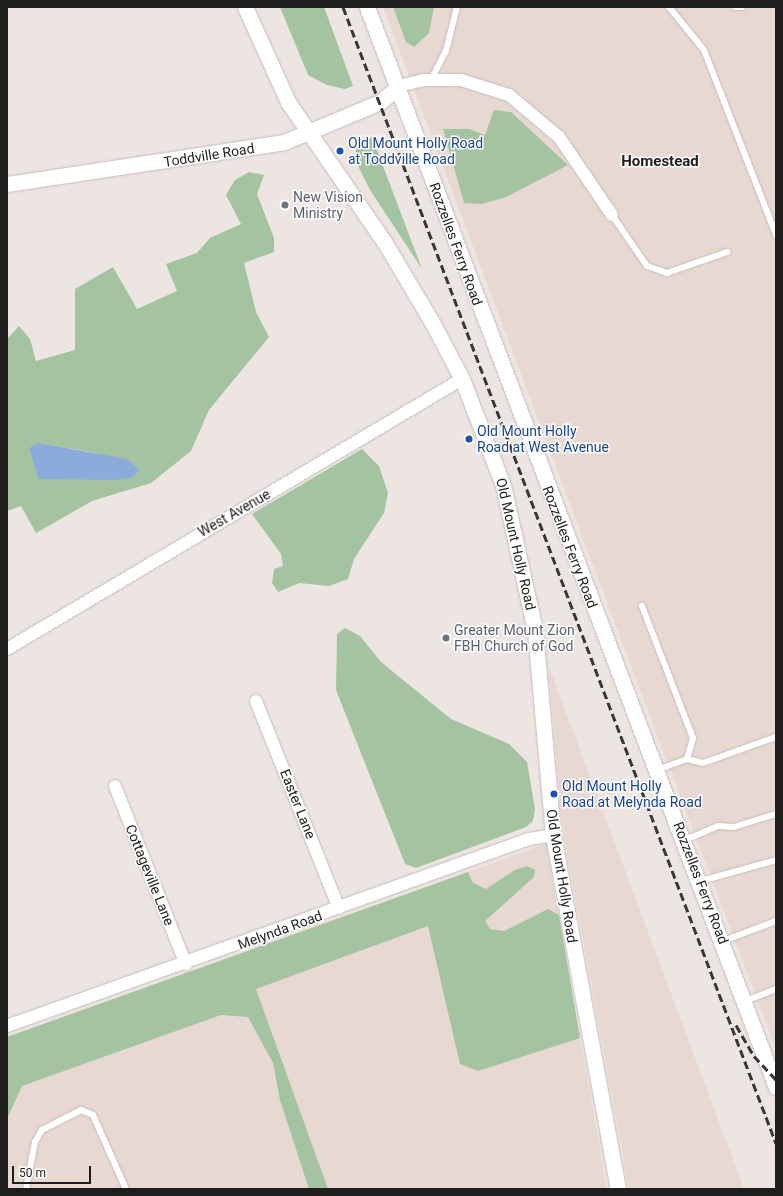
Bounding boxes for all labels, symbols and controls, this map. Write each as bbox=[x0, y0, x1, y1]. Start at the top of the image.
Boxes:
place label: Old Mount Holly Road at Toddville Road bbox=[348, 135, 483, 168]
street label: Toddville Road bbox=[163, 140, 255, 170]
marker: Old Mount Holly Road at Toddville Road bbox=[335, 146, 345, 156]
district label: Homestead bbox=[621, 153, 699, 171]
street label: Rozzelles Ferry Road bbox=[426, 180, 486, 308]
place label: New Vision Ministry bbox=[293, 189, 363, 222]
marker: New Vision Ministry bbox=[280, 200, 290, 210]
place label: Old Mount Holly Road at West Avenue bbox=[477, 423, 609, 456]
marker: Old Mount Holly Road at West Avenue bbox=[464, 434, 474, 444]
street label: Old Mount Holly Road bbox=[493, 476, 539, 612]
street label: Rozzelles Ferry Road bbox=[539, 484, 601, 610]
street label: West Avenue bbox=[195, 486, 273, 540]
place label: Greater Mount Zion FBH Church of God bbox=[454, 622, 575, 654]
marker: Greater Mount Zion FBH Church of God bbox=[441, 633, 451, 643]
street label: Easter Lane bbox=[276, 767, 320, 841]
place label: Old Mount Holly Road at Melynda Road bbox=[562, 778, 702, 810]
marker: Old Mount Holly Road at Melynda Road bbox=[549, 789, 559, 799]
street label: Old Mount Holly Road bbox=[543, 808, 581, 944]
street label: Rozzelles Ferry Road bbox=[670, 820, 732, 946]
street label: Cottageville Lane bbox=[122, 822, 178, 928]
street label: Melynda Road bbox=[236, 907, 324, 953]
scale bar bbox=[14, 1158, 93, 1184]
text: 50 m bbox=[19, 1166, 46, 1180]

